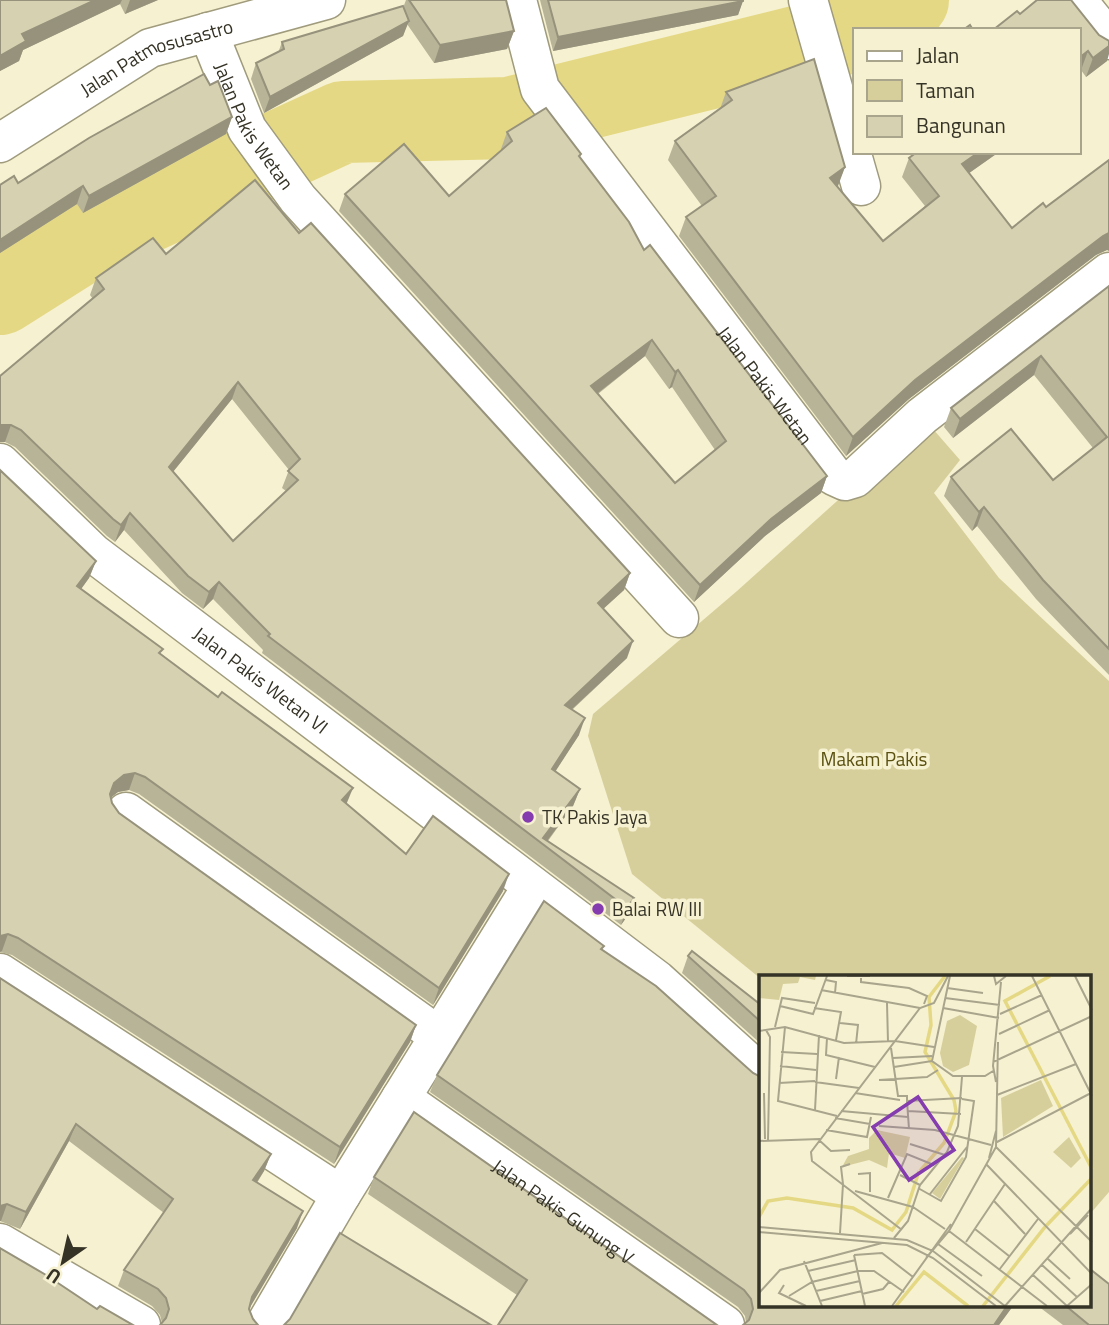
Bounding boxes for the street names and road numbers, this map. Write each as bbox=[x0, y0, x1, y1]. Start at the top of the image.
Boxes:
street label: Jalan Patmosusastro bbox=[74, 11, 236, 103]
street label: Jalan Pakis Wetan bbox=[208, 58, 301, 195]
street label: Jalan Pakis Wetan bbox=[711, 319, 820, 451]
street label: Jalan Pakis Wetan VI bbox=[188, 619, 335, 740]
street label: Jalan Pakis Gunung V bbox=[486, 1151, 640, 1271]

